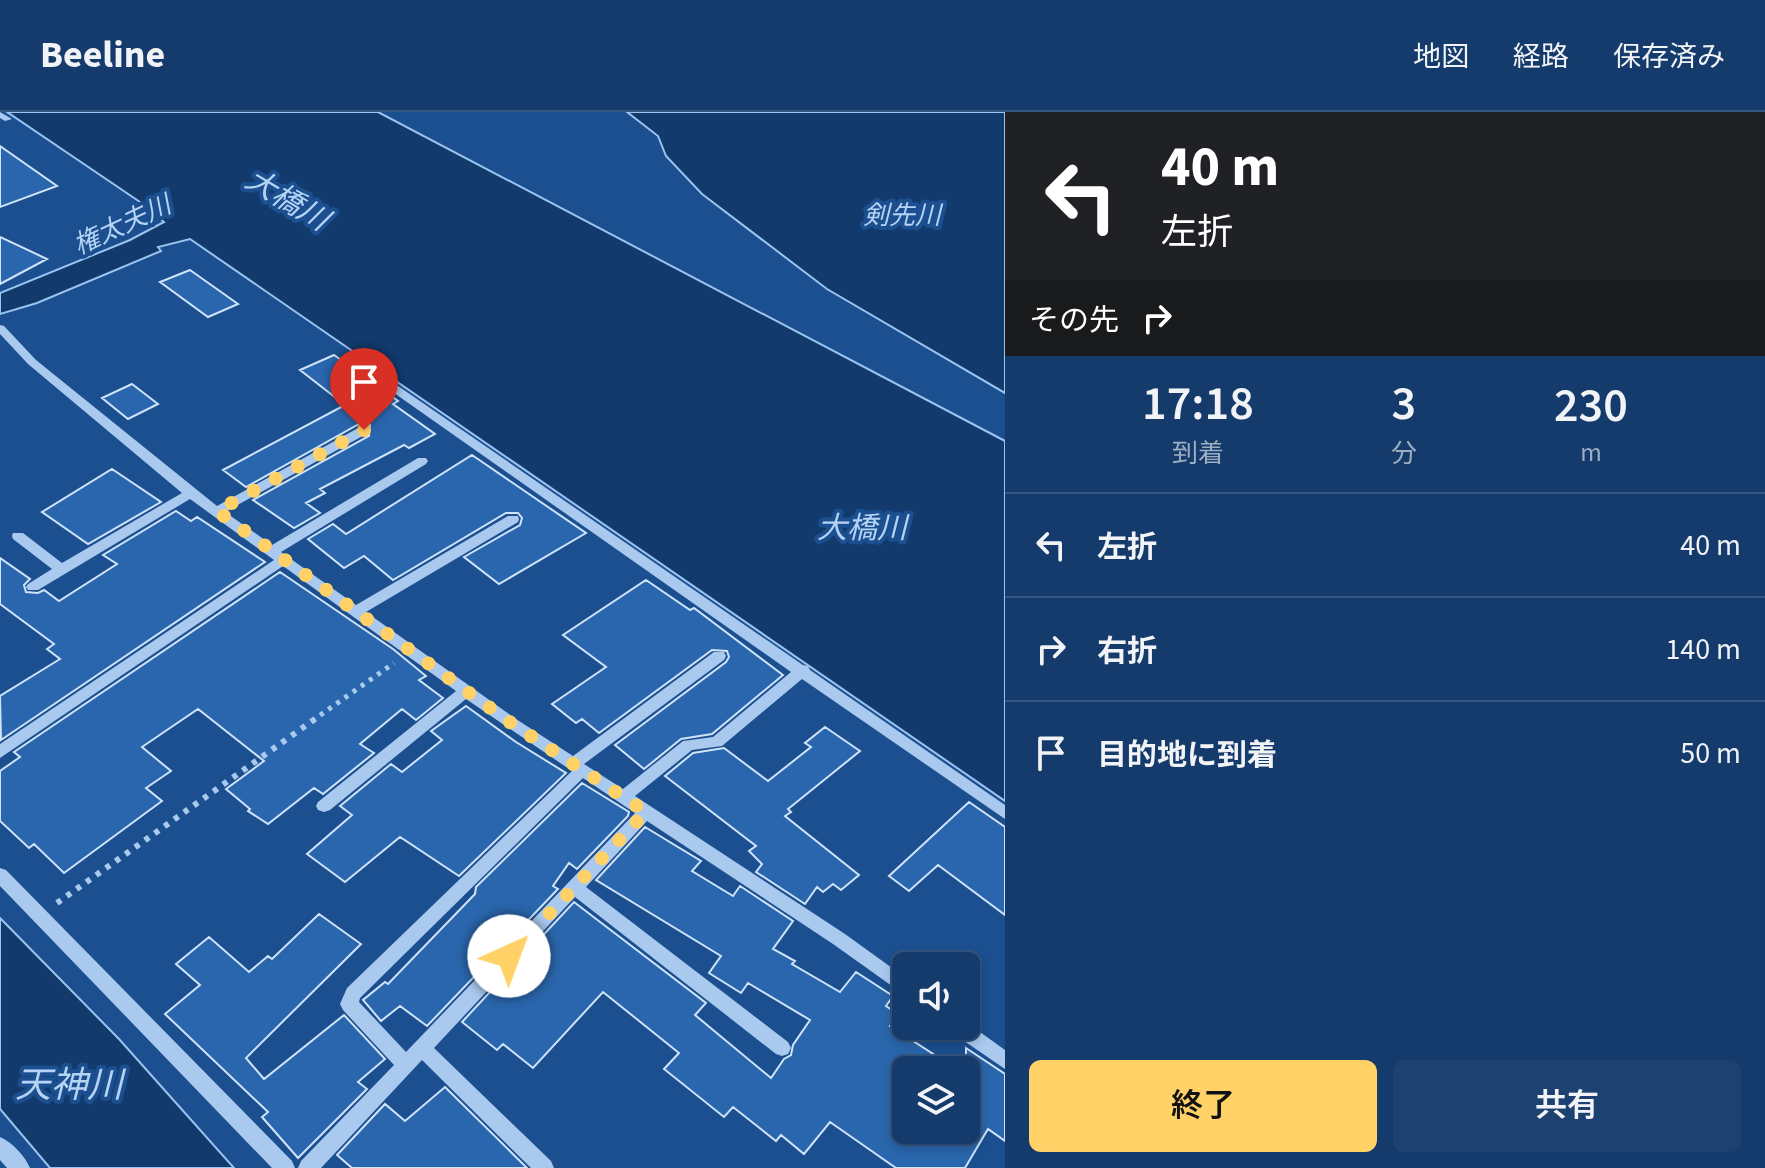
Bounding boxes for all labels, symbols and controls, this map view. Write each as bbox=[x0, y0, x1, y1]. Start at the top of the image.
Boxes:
text: Beeline bbox=[40, 28, 165, 82]
text: 地図 bbox=[1413, 37, 1469, 77]
text: 経路 bbox=[1513, 37, 1569, 77]
text: 保存済み bbox=[1613, 37, 1725, 77]
text: 40 m bbox=[1161, 128, 1279, 207]
icon: left bbox=[1029, 144, 1133, 248]
water label: 大橋川 bbox=[237, 158, 339, 243]
water label: 権太夫川 bbox=[67, 185, 180, 264]
water label: 剣先川 bbox=[863, 197, 944, 234]
text: 左折 bbox=[1161, 207, 1233, 258]
icon: right bbox=[1135, 296, 1179, 340]
text: その先 bbox=[1029, 299, 1119, 342]
pin bbox=[330, 348, 398, 430]
icon: arrive bbox=[342, 360, 386, 404]
text: 17:18 bbox=[1142, 370, 1254, 438]
text: 3 bbox=[1392, 370, 1416, 438]
text: 230 bbox=[1554, 372, 1628, 440]
text: m bbox=[1580, 434, 1602, 471]
text: 到着 bbox=[1172, 435, 1224, 472]
text: 分 bbox=[1391, 435, 1417, 472]
water label: 大橋川 bbox=[817, 507, 910, 550]
icon: left bbox=[1029, 523, 1073, 567]
text: 40 m bbox=[1680, 524, 1741, 567]
text: 左折 bbox=[1097, 526, 1157, 569]
icon: right bbox=[1029, 627, 1073, 671]
text: 140 m bbox=[1665, 628, 1741, 671]
text: 右折 bbox=[1097, 630, 1157, 673]
icon: arrive bbox=[1029, 731, 1073, 775]
text: 50 m bbox=[1680, 732, 1741, 775]
text: 目的地に到着 bbox=[1097, 734, 1277, 777]
position arrow bbox=[467, 914, 551, 998]
map controls bbox=[892, 952, 980, 1144]
button: sound bbox=[892, 952, 980, 1040]
button: layers bbox=[892, 1056, 980, 1144]
water label: 天神川 bbox=[15, 1060, 127, 1111]
button: 終了 bbox=[1029, 1060, 1377, 1152]
button: 共有 bbox=[1393, 1060, 1741, 1152]

